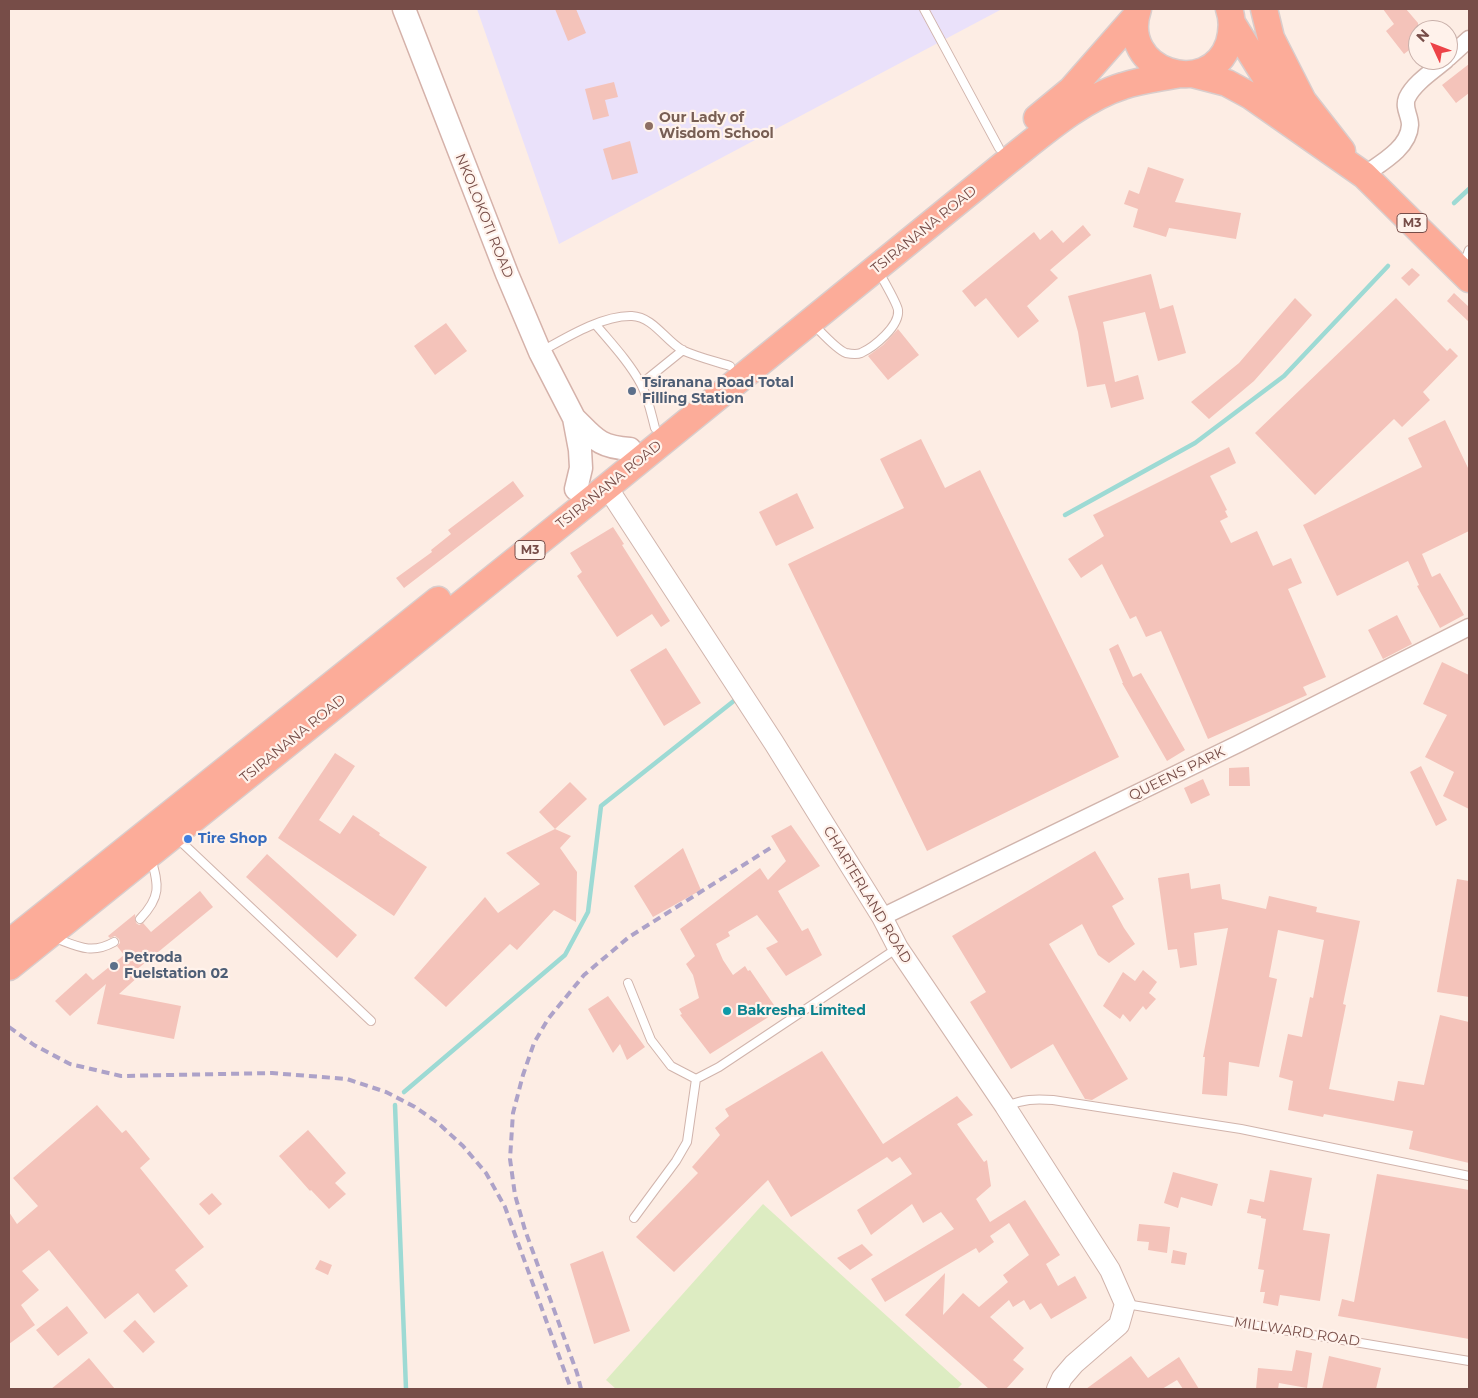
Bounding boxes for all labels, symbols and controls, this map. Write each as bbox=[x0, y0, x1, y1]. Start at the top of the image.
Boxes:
north arrow bbox=[1408, 20, 1458, 70]
text: N bbox=[1412, 25, 1433, 46]
place label: Our Lady of Wisdom School bbox=[659, 110, 774, 142]
marker: Our Lady of Wisdom School bbox=[643, 120, 655, 132]
street label: NKOLOKOTI ROAD bbox=[451, 151, 517, 281]
street label: TSIRANANA ROAD bbox=[868, 182, 980, 278]
road number: M3 bbox=[1397, 214, 1427, 232]
place label: Tsiranana Road Total Filling Station bbox=[642, 375, 794, 408]
marker: Tsiranana Road Total Filling Station bbox=[626, 385, 638, 397]
street label: TSIRANANA ROAD bbox=[553, 437, 665, 533]
road number: M3 bbox=[515, 540, 545, 560]
street label: TSIRANANA ROAD bbox=[237, 691, 349, 787]
street label: QUEENS PARK bbox=[1126, 743, 1228, 805]
street label: CHARTERLAND ROAD bbox=[819, 823, 915, 967]
place label: Tire Shop bbox=[198, 831, 267, 847]
marker: Tire Shop bbox=[182, 833, 194, 845]
place label: Petroda Fuelstation 02 bbox=[124, 950, 228, 982]
marker: Petroda Fuelstation 02 bbox=[108, 960, 120, 972]
place label: Bakresha Limited bbox=[737, 1003, 866, 1019]
marker: Bakresha Limited bbox=[721, 1005, 733, 1017]
street label: MILLWARD ROAD bbox=[1233, 1314, 1361, 1350]

